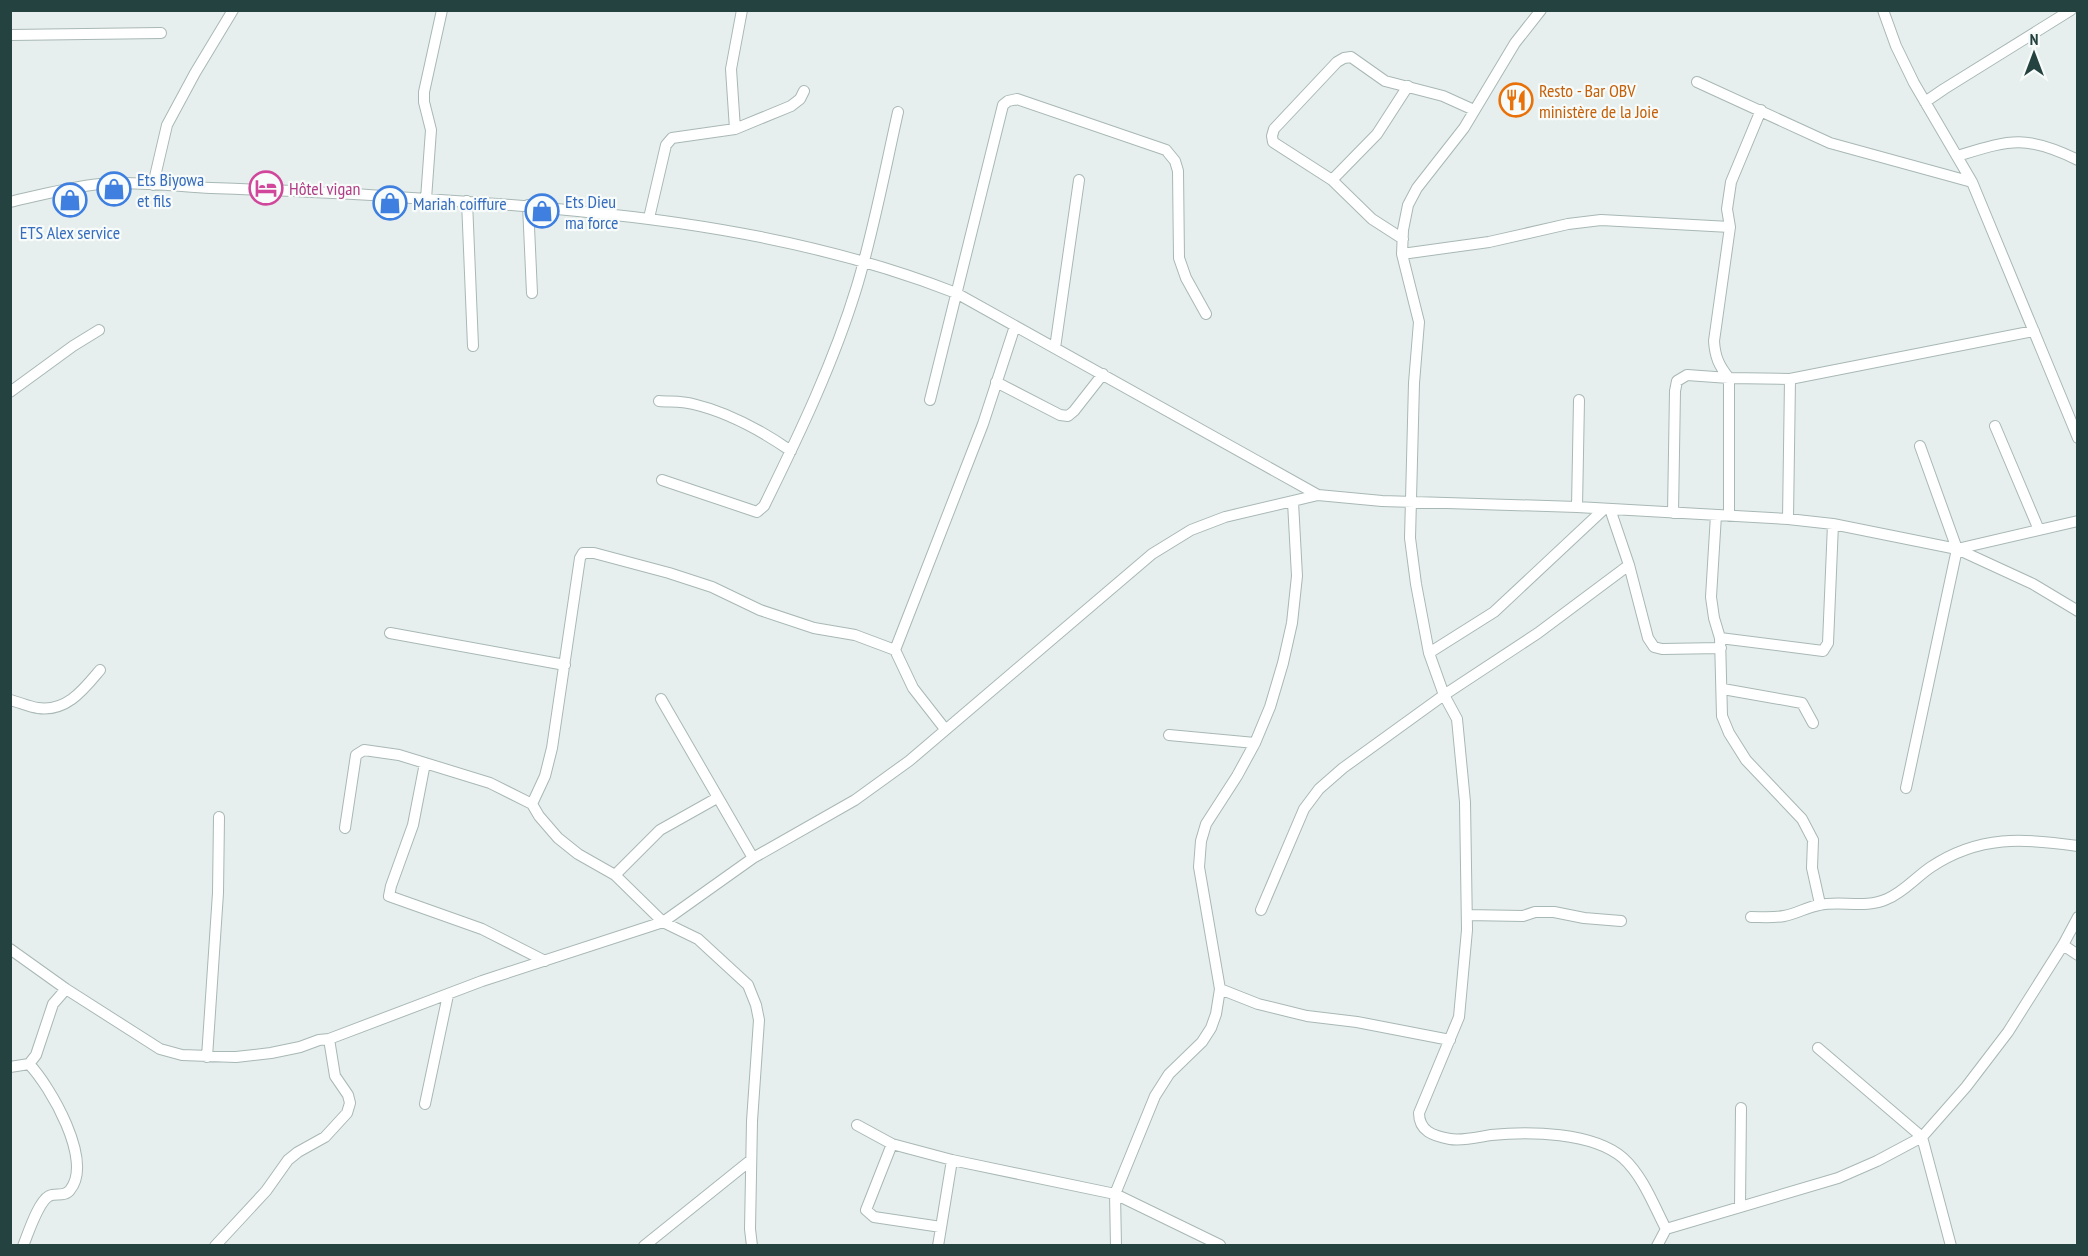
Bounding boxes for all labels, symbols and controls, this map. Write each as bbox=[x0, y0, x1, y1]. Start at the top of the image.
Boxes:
north arrow bbox=[2004, 24, 2064, 84]
text: N bbox=[2030, 29, 2038, 49]
place label: Resto - Bar OBV ministère de la Joie bbox=[1539, 79, 1659, 123]
restaurant icon: Resto - Bar OBV ministère de la Joie bbox=[1498, 82, 1534, 118]
place label: Ets Biyowa et fils bbox=[137, 168, 204, 212]
hotel icon: Hôtel vigan bbox=[248, 170, 284, 206]
shop icon: Ets Biyowa et fils bbox=[96, 171, 132, 207]
place label: Hôtel vigan bbox=[289, 177, 360, 200]
shop icon: ETS Alex service bbox=[52, 182, 88, 218]
shop icon: Mariah coiffure bbox=[372, 185, 408, 221]
place label: Ets Dieu ma force bbox=[565, 190, 618, 234]
place label: Mariah coiffure bbox=[413, 192, 507, 215]
shop icon: Ets Dieu ma force bbox=[524, 193, 560, 229]
place label: ETS Alex service bbox=[20, 221, 120, 244]

